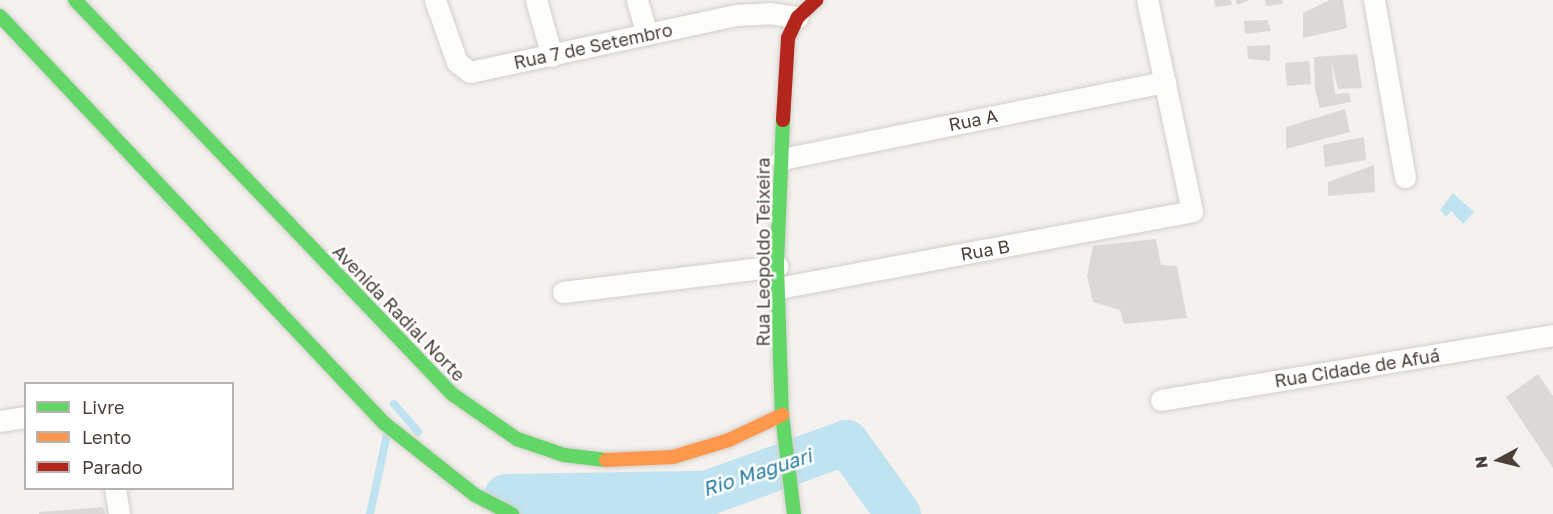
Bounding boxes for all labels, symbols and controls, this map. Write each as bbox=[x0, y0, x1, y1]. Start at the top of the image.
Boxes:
street label: Rua 7 de Setembro bbox=[512, 19, 674, 73]
street label: Rua A bbox=[947, 105, 999, 135]
street label: Rua Leopoldo Teixeira bbox=[752, 157, 774, 347]
street label: Rua B bbox=[959, 235, 1011, 265]
street label: Avenida Radial Norte bbox=[328, 240, 470, 386]
street label: Rua Cidade de Afuá bbox=[1273, 344, 1441, 392]
legend bbox=[24, 382, 234, 490]
text: Livre bbox=[82, 396, 124, 418]
text: Lento bbox=[82, 426, 131, 448]
north arrow bbox=[1469, 430, 1529, 490]
water label: Rio Maguari bbox=[699, 443, 815, 501]
text: N bbox=[1470, 455, 1492, 469]
text: Parado bbox=[82, 456, 143, 478]

